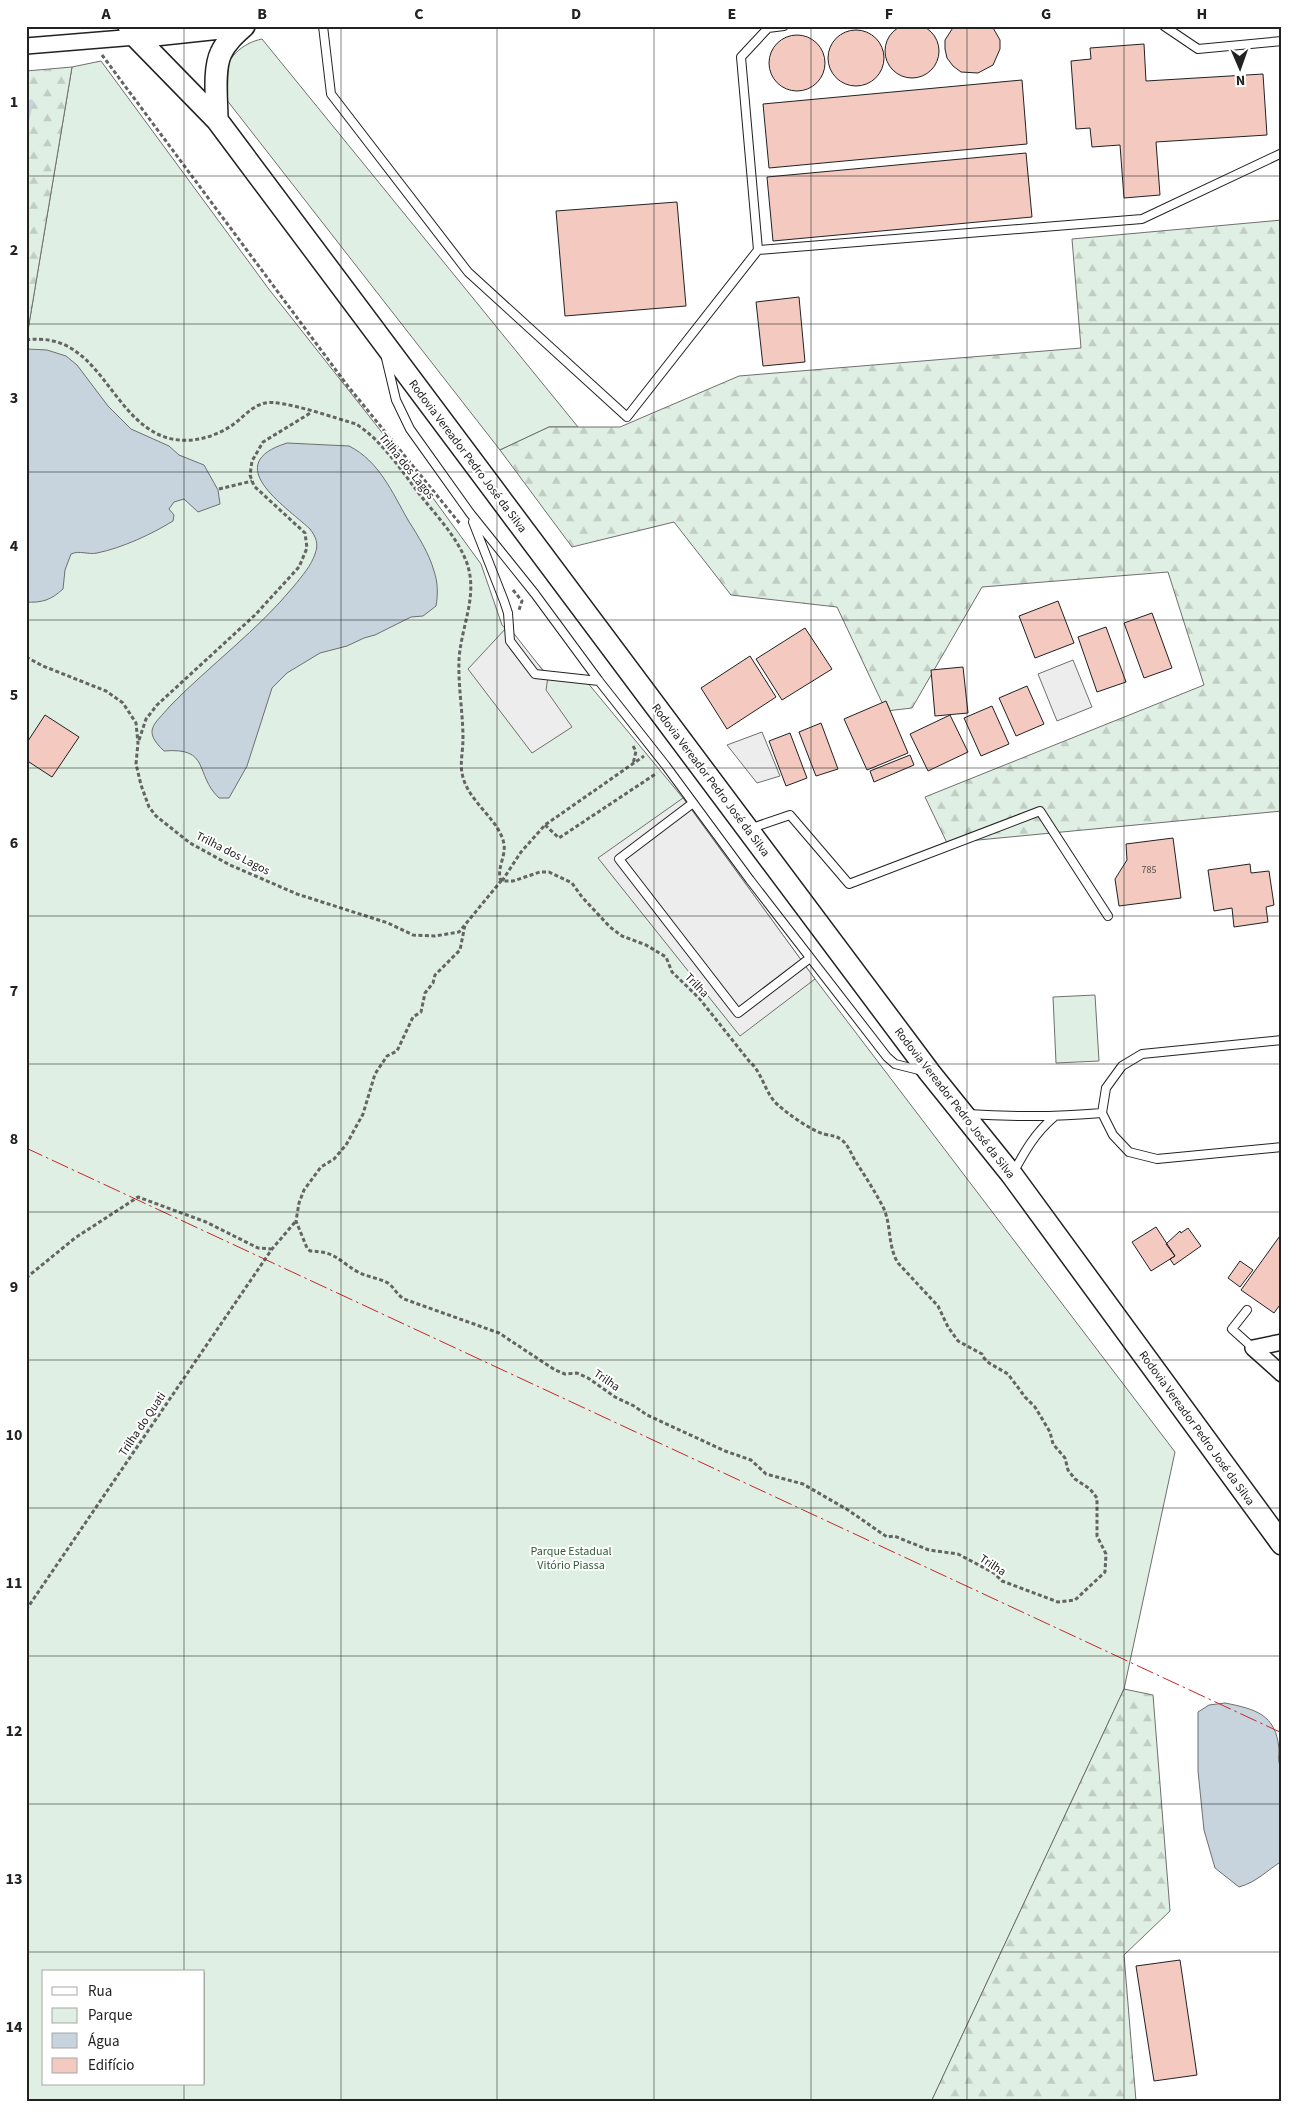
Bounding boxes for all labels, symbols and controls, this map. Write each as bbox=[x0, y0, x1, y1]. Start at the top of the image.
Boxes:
text: A bbox=[100, 3, 111, 25]
text: B bbox=[257, 3, 267, 25]
text: C bbox=[414, 3, 424, 25]
text: D bbox=[571, 3, 581, 25]
text: E bbox=[728, 3, 736, 25]
text: F bbox=[885, 3, 893, 25]
text: G bbox=[1041, 3, 1051, 25]
text: H bbox=[1197, 3, 1207, 25]
north arrow bbox=[1216, 42, 1266, 92]
text: N bbox=[1235, 70, 1245, 90]
text: 1 bbox=[10, 91, 18, 113]
text: 2 bbox=[10, 239, 18, 261]
street label: Rodovia Vereador Pedro José da Silva bbox=[404, 376, 531, 536]
text: 3 bbox=[10, 387, 18, 409]
street label: Trilha dos Lagos bbox=[375, 430, 439, 503]
text: 4 bbox=[10, 535, 19, 557]
text: 5 bbox=[10, 684, 18, 706]
street label: Rodovia Vereador Pedro José da Silva bbox=[647, 700, 774, 860]
street label: Trilha dos Lagos bbox=[193, 828, 273, 879]
text: 6 bbox=[10, 832, 18, 854]
house number: 785 bbox=[1142, 863, 1156, 877]
street label: Trilha bbox=[681, 969, 713, 1002]
text: 7 bbox=[10, 980, 18, 1002]
street label: Rodovia Vereador Pedro José da Silva bbox=[890, 1024, 1019, 1182]
text: 8 bbox=[10, 1128, 18, 1150]
text: 9 bbox=[10, 1276, 18, 1298]
street label: Rodovia Vereador Pedro José da Silva bbox=[1135, 1347, 1259, 1509]
street label: Trilha bbox=[590, 1365, 623, 1395]
street label: Trilha do Quati bbox=[115, 1389, 170, 1460]
text: 10 bbox=[6, 1424, 22, 1446]
park label: Parque Estadual Vitório Piassa bbox=[530, 1543, 612, 1574]
street label: Trilha bbox=[976, 1550, 1009, 1580]
text: 11 bbox=[6, 1572, 22, 1594]
text: 12 bbox=[6, 1720, 22, 1742]
text: 13 bbox=[6, 1868, 22, 1890]
legend bbox=[42, 1970, 205, 2086]
text: Rua bbox=[88, 1981, 112, 2002]
text: Parque bbox=[88, 2005, 132, 2026]
text: 14 bbox=[6, 2016, 23, 2038]
text: Água bbox=[88, 2031, 119, 2052]
text: Edifício bbox=[88, 2055, 135, 2076]

